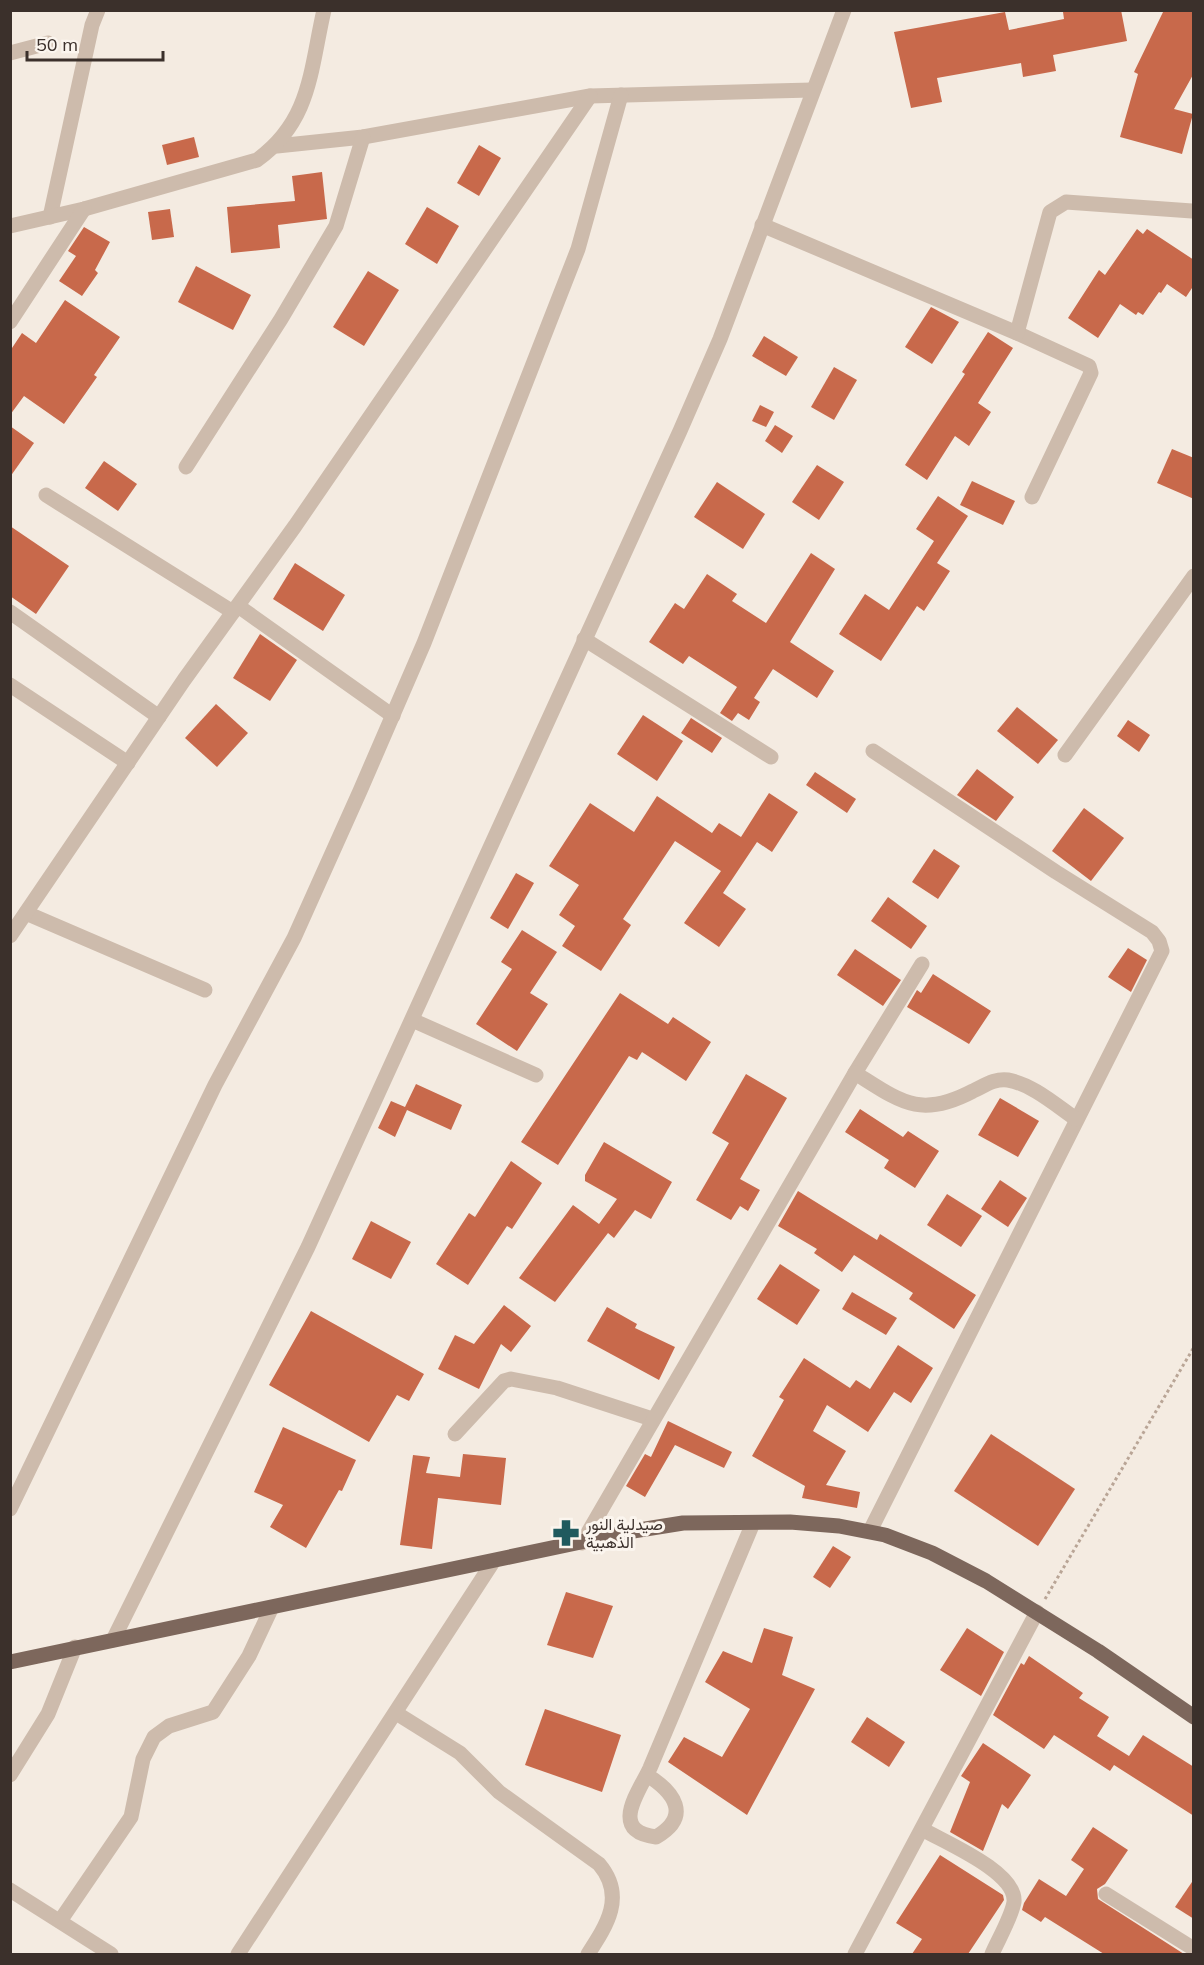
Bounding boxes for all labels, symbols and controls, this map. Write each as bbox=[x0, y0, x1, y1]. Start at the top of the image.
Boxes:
scale bar bbox=[27, 24, 164, 62]
text: 50 m bbox=[36, 33, 78, 56]
place label: صيدلية النور الذهبية bbox=[585, 1514, 663, 1552]
pharmacy icon: صيدلية النور الذهبية bbox=[551, 1518, 581, 1548]

